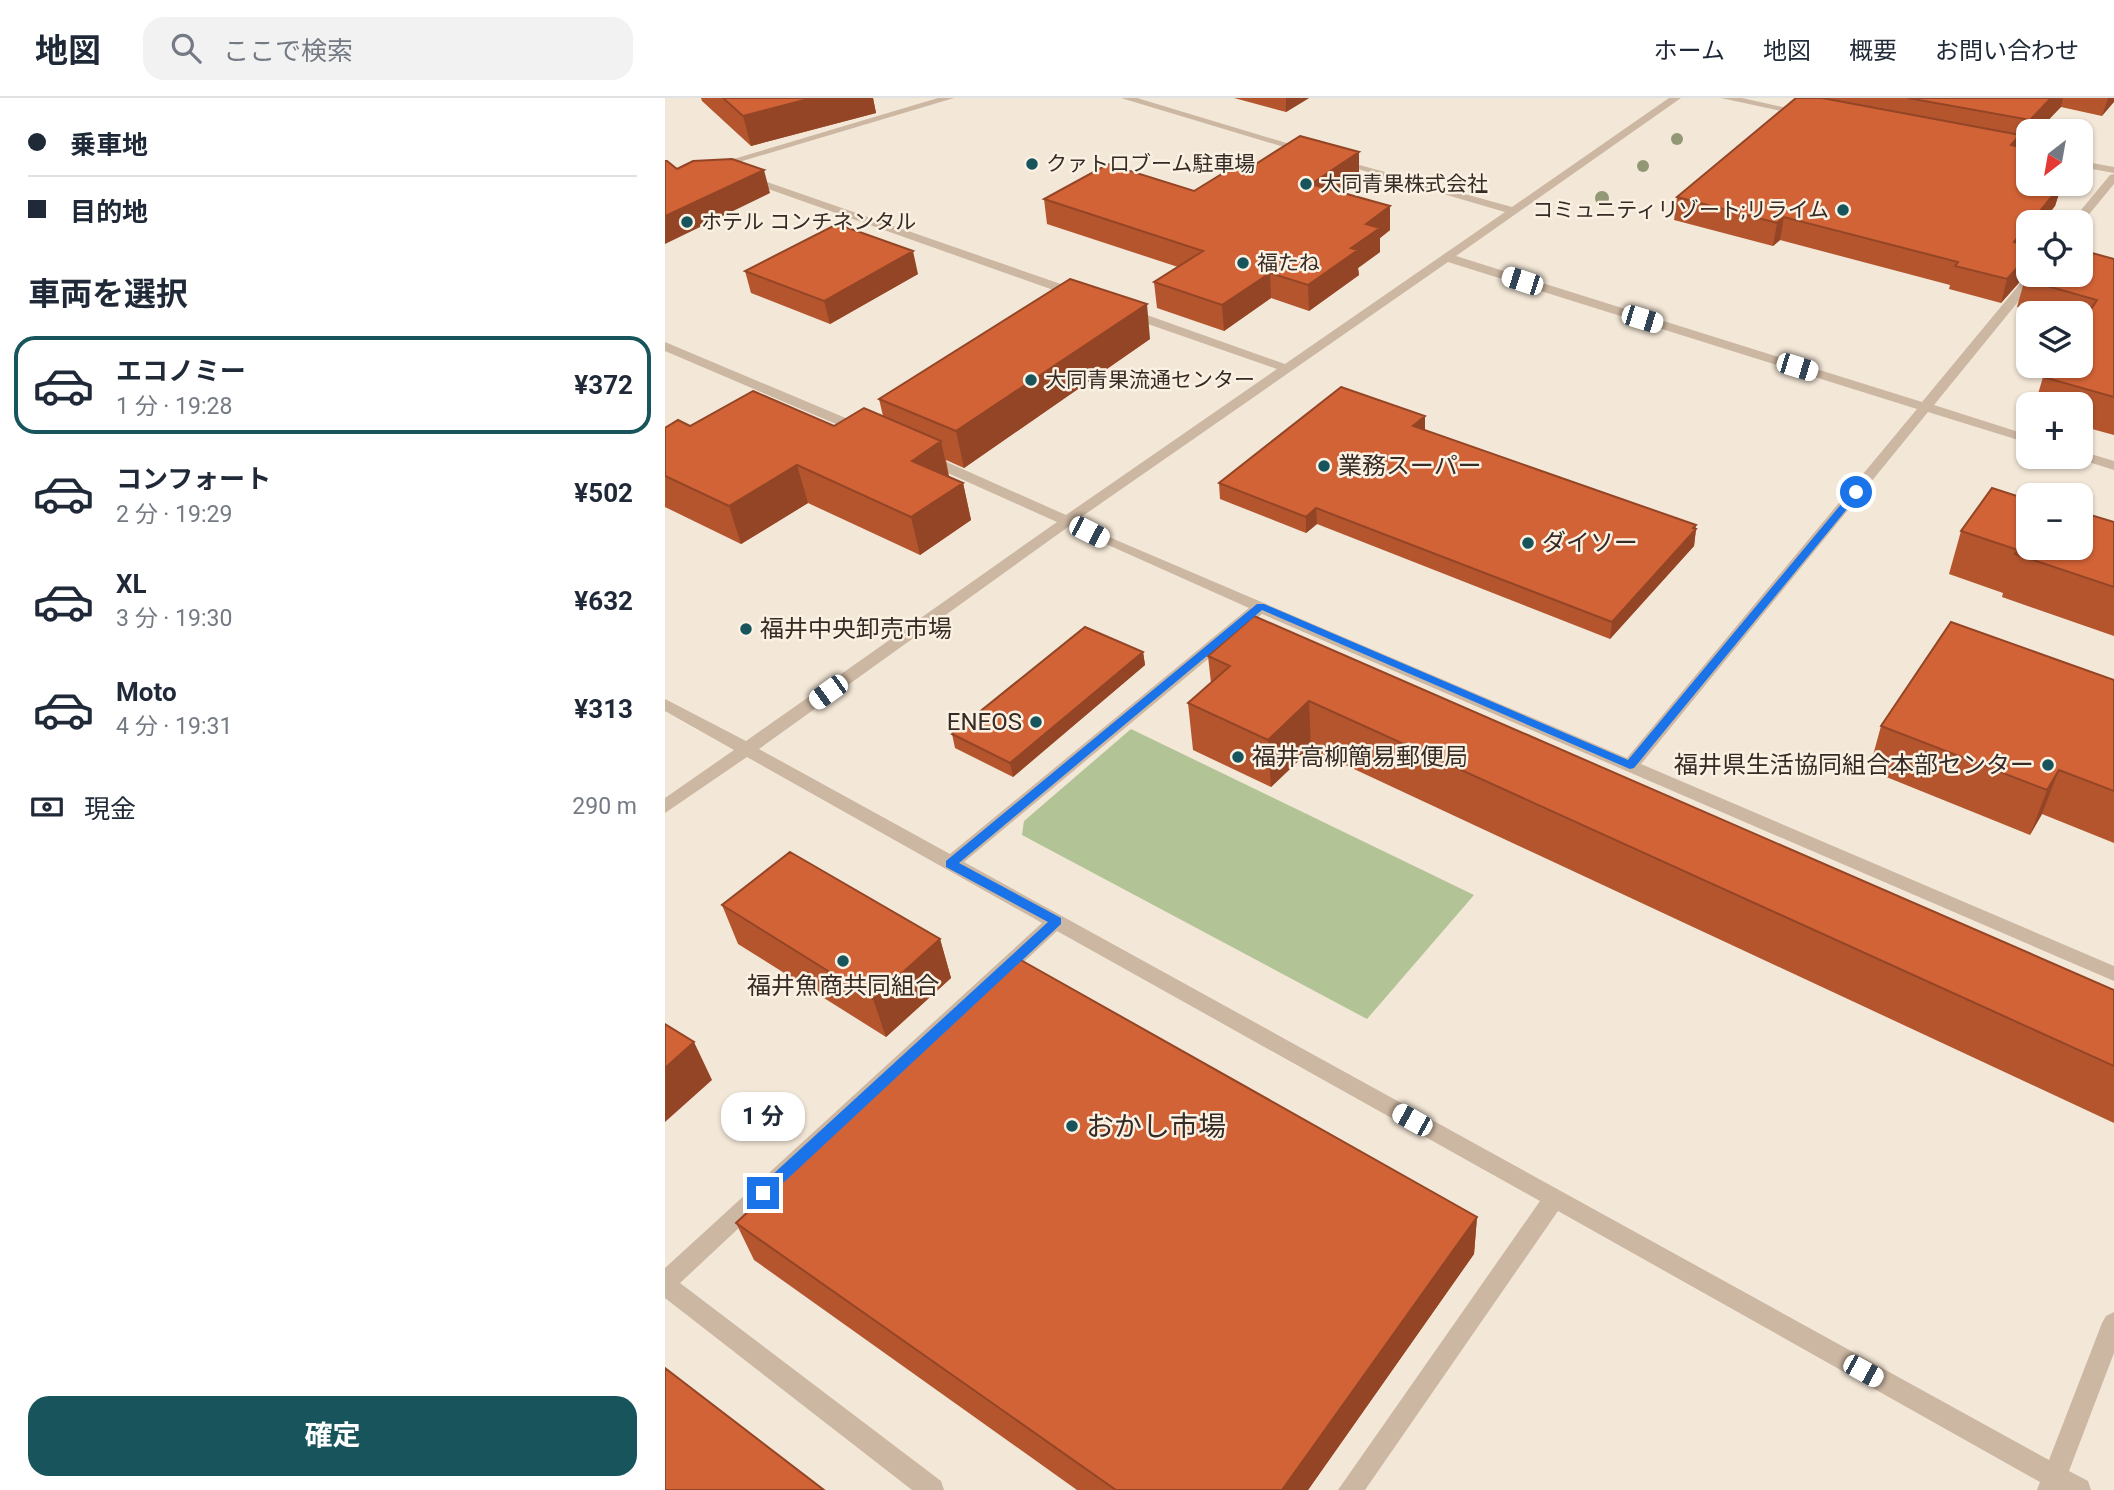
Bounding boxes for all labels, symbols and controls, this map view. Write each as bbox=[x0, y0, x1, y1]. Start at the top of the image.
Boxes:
search box bbox=[143, 17, 633, 80]
icon: search bbox=[167, 29, 205, 67]
text: 地図 bbox=[35, 31, 101, 70]
text: ここで検索 bbox=[223, 36, 353, 66]
text: ホーム bbox=[1654, 37, 1725, 65]
text: 地図 bbox=[1763, 37, 1811, 65]
text: 概要 bbox=[1849, 37, 1897, 65]
text: お問い合わせ bbox=[1935, 37, 2079, 65]
north arrow bbox=[2016, 119, 2093, 196]
map controls bbox=[2016, 119, 2093, 560]
text: 乗車地 bbox=[70, 130, 148, 160]
place label: クァトロブーム駐車場 bbox=[1046, 152, 1255, 176]
marker: クァトロブーム駐車場 bbox=[1024, 156, 1040, 172]
place label: 大同青果株式会社 bbox=[1320, 172, 1488, 196]
marker: 大同青果株式会社 bbox=[1298, 176, 1314, 192]
text: 目的地 bbox=[70, 197, 148, 227]
place label: コミュニティリゾート;リライム bbox=[1532, 198, 1829, 222]
marker: コミュニティリゾート;リライム bbox=[1835, 202, 1851, 218]
place label: ホテル コンチネンタル bbox=[701, 210, 916, 234]
button: locate bbox=[2016, 210, 2093, 287]
marker: ホテル コンチネンタル bbox=[679, 214, 695, 230]
place label: 福たね bbox=[1257, 251, 1320, 275]
marker: 福たね bbox=[1235, 255, 1251, 271]
car bbox=[1499, 265, 1546, 297]
text: 車両を選択 bbox=[28, 275, 188, 313]
button: layers bbox=[2016, 301, 2093, 378]
car bbox=[1619, 303, 1666, 335]
car bbox=[1774, 351, 1821, 383]
icon: car bbox=[32, 354, 95, 417]
text: エコノミー bbox=[116, 356, 246, 386]
place label: 大同青果流通センター bbox=[1045, 368, 1255, 392]
text: ¥372 bbox=[574, 370, 633, 400]
marker: 大同青果流通センター bbox=[1023, 372, 1039, 388]
button: + bbox=[2016, 392, 2093, 469]
text: 1 分 · 19:28 bbox=[116, 393, 232, 420]
place label: 業務スーパー bbox=[1338, 452, 1482, 480]
marker: 業務スーパー bbox=[1316, 458, 1332, 474]
icon: car bbox=[32, 462, 95, 525]
text: コンフォート bbox=[116, 464, 271, 494]
route start bbox=[1840, 476, 1872, 508]
text: ¥502 bbox=[574, 478, 633, 508]
button: − bbox=[2016, 483, 2093, 560]
text: 2 分 · 19:29 bbox=[116, 501, 232, 528]
car bbox=[1066, 513, 1113, 551]
place label: ダイソー bbox=[1542, 529, 1638, 557]
marker: ダイソー bbox=[1520, 535, 1536, 551]
text: XL bbox=[116, 569, 147, 599]
icon: car bbox=[32, 570, 95, 633]
text: ¥632 bbox=[574, 586, 633, 616]
text: 3 分 · 19:30 bbox=[116, 605, 232, 632]
place label: 福井中央卸売市場 bbox=[760, 615, 952, 643]
marker: 福井中央卸売市場 bbox=[738, 621, 754, 637]
car bbox=[805, 671, 852, 713]
text: Moto bbox=[116, 677, 177, 707]
icon: car bbox=[32, 678, 95, 741]
text: ¥313 bbox=[574, 694, 633, 724]
place label: ENEOS bbox=[947, 708, 1022, 736]
text: 4 分 · 19:31 bbox=[116, 713, 232, 740]
marker: ENEOS bbox=[1028, 714, 1044, 730]
place label: 福井高柳簡易郵便局 bbox=[1252, 743, 1468, 771]
marker: 福井高柳簡易郵便局 bbox=[1230, 749, 1246, 765]
place label: 福井県生活協同組合本部センター bbox=[1674, 751, 2034, 779]
marker: 福井県生活協同組合本部センター bbox=[2040, 757, 2056, 773]
icon: cash bbox=[28, 788, 66, 826]
text: 290 m bbox=[572, 793, 637, 820]
text: 現金 bbox=[84, 794, 136, 824]
marker: 福井魚商共同組合 bbox=[835, 953, 851, 969]
place label: 福井魚商共同組合 bbox=[747, 972, 939, 1000]
callout: 1 分 bbox=[721, 1091, 805, 1140]
car bbox=[1389, 1101, 1436, 1139]
text: 1 分 bbox=[742, 1103, 784, 1130]
place label: おかし市場 bbox=[1086, 1110, 1226, 1143]
marker: おかし市場 bbox=[1064, 1118, 1080, 1134]
route end bbox=[747, 1177, 779, 1209]
car bbox=[1840, 1352, 1887, 1390]
button: 確定 bbox=[28, 1396, 637, 1476]

